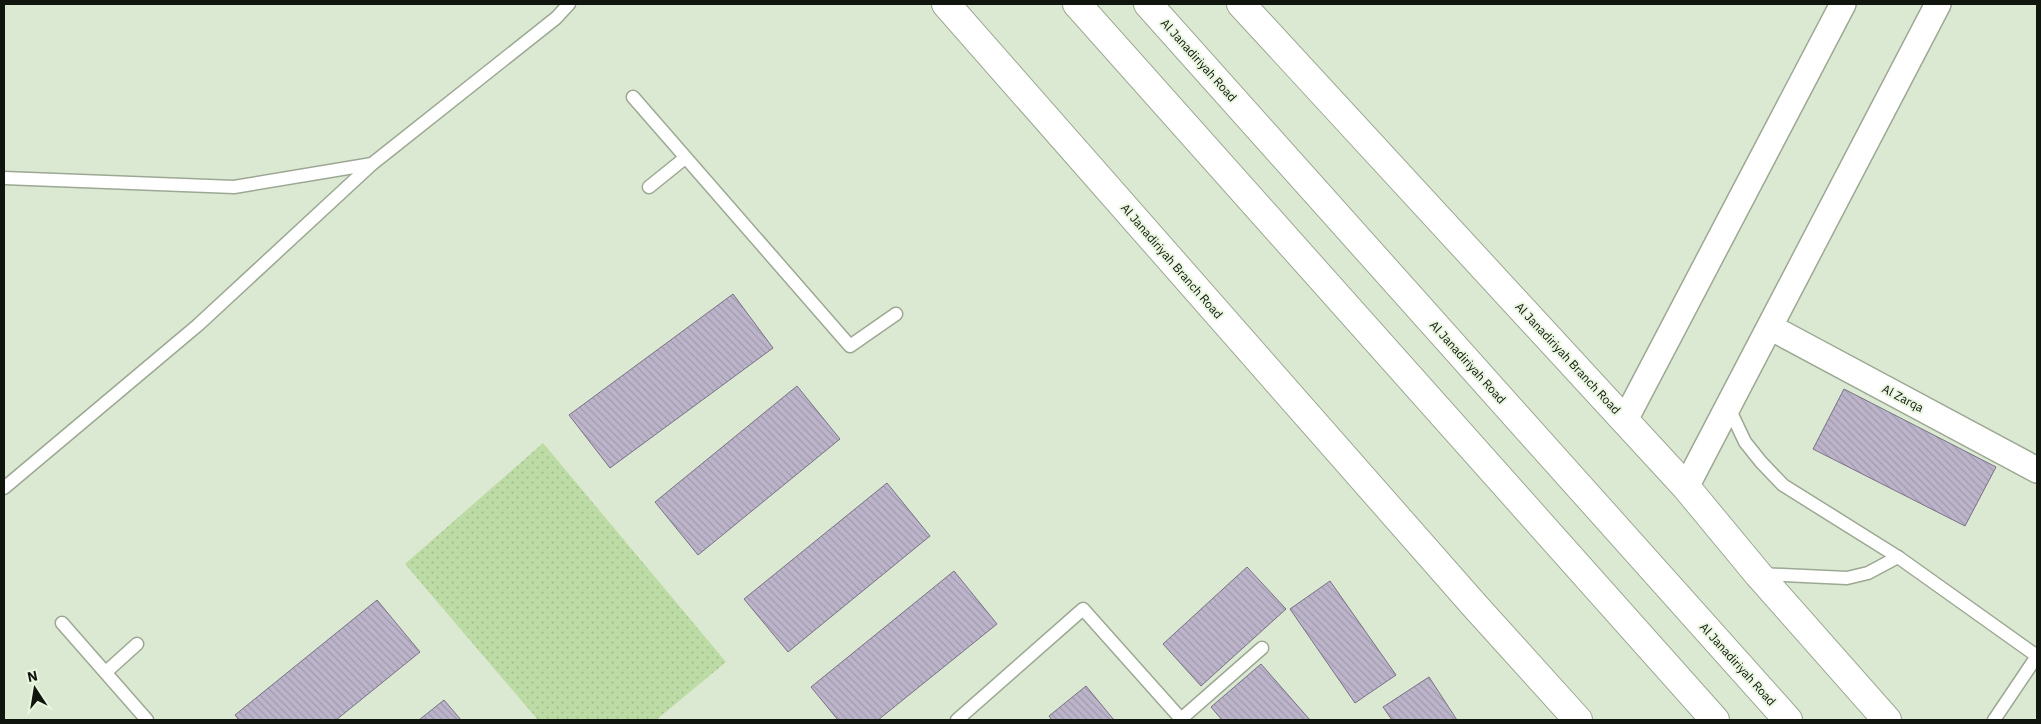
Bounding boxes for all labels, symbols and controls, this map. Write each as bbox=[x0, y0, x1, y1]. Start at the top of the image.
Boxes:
street label: Al Janadiriyah Road bbox=[1158, 15, 1240, 105]
street label: Al Janadiriyah Branch Road bbox=[1118, 200, 1226, 322]
street label: Al Janadiriyah Branch Road bbox=[1512, 299, 1624, 417]
street label: Al Janadiriyah Road bbox=[1427, 317, 1509, 407]
street label: Al Zarqa bbox=[1880, 381, 1927, 415]
street label: Al Janadiriyah Road bbox=[1697, 619, 1779, 709]
north arrow bbox=[10, 664, 60, 714]
text: N bbox=[25, 666, 39, 686]

